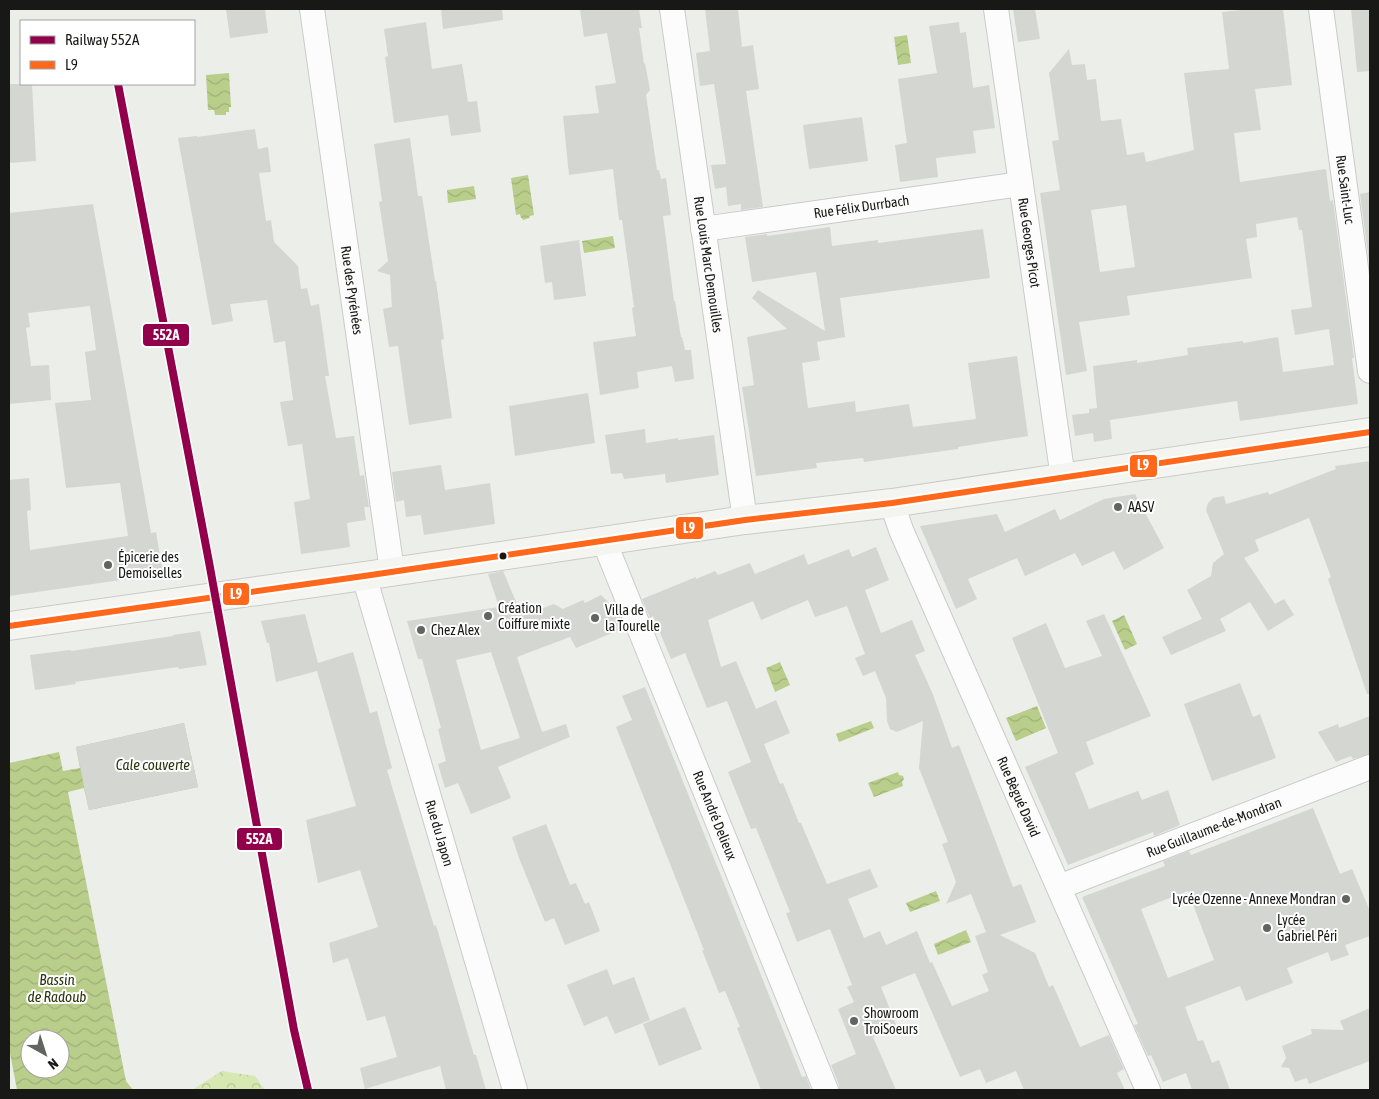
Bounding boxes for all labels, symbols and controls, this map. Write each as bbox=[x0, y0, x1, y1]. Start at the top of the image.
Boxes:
legend bbox=[20, 20, 195, 85]
text: Railway 552A bbox=[65, 31, 140, 48]
text: L9 bbox=[65, 56, 78, 73]
street label: Rue Saint-Luc bbox=[1333, 154, 1358, 226]
street label: Rue Félix Durrbach bbox=[813, 192, 910, 221]
street label: Rue Louis Marc Demouilles bbox=[691, 195, 726, 334]
street label: Rue Georges Picot bbox=[1015, 197, 1044, 289]
street label: Rue des Pyrénées bbox=[338, 245, 366, 336]
line badge: 552A bbox=[142, 323, 190, 347]
text: 552A bbox=[153, 327, 179, 343]
line badge: L9 bbox=[1129, 454, 1158, 478]
text: L9 bbox=[1137, 457, 1149, 473]
place label: AASV bbox=[1128, 499, 1155, 515]
marker: AASV bbox=[1112, 501, 1124, 513]
line badge: L9 bbox=[675, 516, 704, 540]
text: L9 bbox=[683, 520, 695, 536]
place label: Épicerie des Demoiselles bbox=[118, 549, 182, 581]
unlabelled marker bbox=[498, 551, 508, 561]
marker: Épicerie des Demoiselles bbox=[102, 559, 114, 571]
line badge: L9 bbox=[222, 582, 250, 606]
text: L9 bbox=[230, 586, 242, 602]
place label: Création Coiffure mixte bbox=[498, 600, 570, 632]
place label: Villa de la Tourelle bbox=[605, 602, 660, 634]
marker: Création Coiffure mixte bbox=[482, 610, 494, 622]
marker: Villa de la Tourelle bbox=[589, 612, 601, 624]
place label: Chez Alex bbox=[431, 622, 480, 638]
marker: Chez Alex bbox=[415, 624, 427, 636]
street label: Rue Bègué David bbox=[994, 754, 1043, 839]
water label: Cale couverte bbox=[116, 756, 190, 773]
street label: Rue André Delieux bbox=[690, 769, 740, 863]
street label: Rue Guillaume-de-Mondran bbox=[1144, 794, 1284, 860]
street label: Rue du Japon bbox=[422, 798, 457, 868]
line badge: 552A bbox=[236, 827, 283, 851]
text: 552A bbox=[246, 831, 272, 847]
place label: Lycée Ozenne - Annexe Mondran bbox=[1172, 891, 1336, 907]
marker: Lycée Ozenne - Annexe Mondran bbox=[1340, 893, 1352, 905]
place label: Lycée Gabriel Péri bbox=[1277, 912, 1337, 944]
marker: Lycée Gabriel Péri bbox=[1261, 922, 1273, 934]
water label: Bassin de Radoub bbox=[28, 971, 86, 1005]
place label: Showroom TroiSoeurs bbox=[864, 1005, 919, 1037]
marker: Showroom TroiSoeurs bbox=[848, 1015, 860, 1027]
north arrow bbox=[20, 1029, 70, 1079]
text: N bbox=[45, 1055, 61, 1073]

